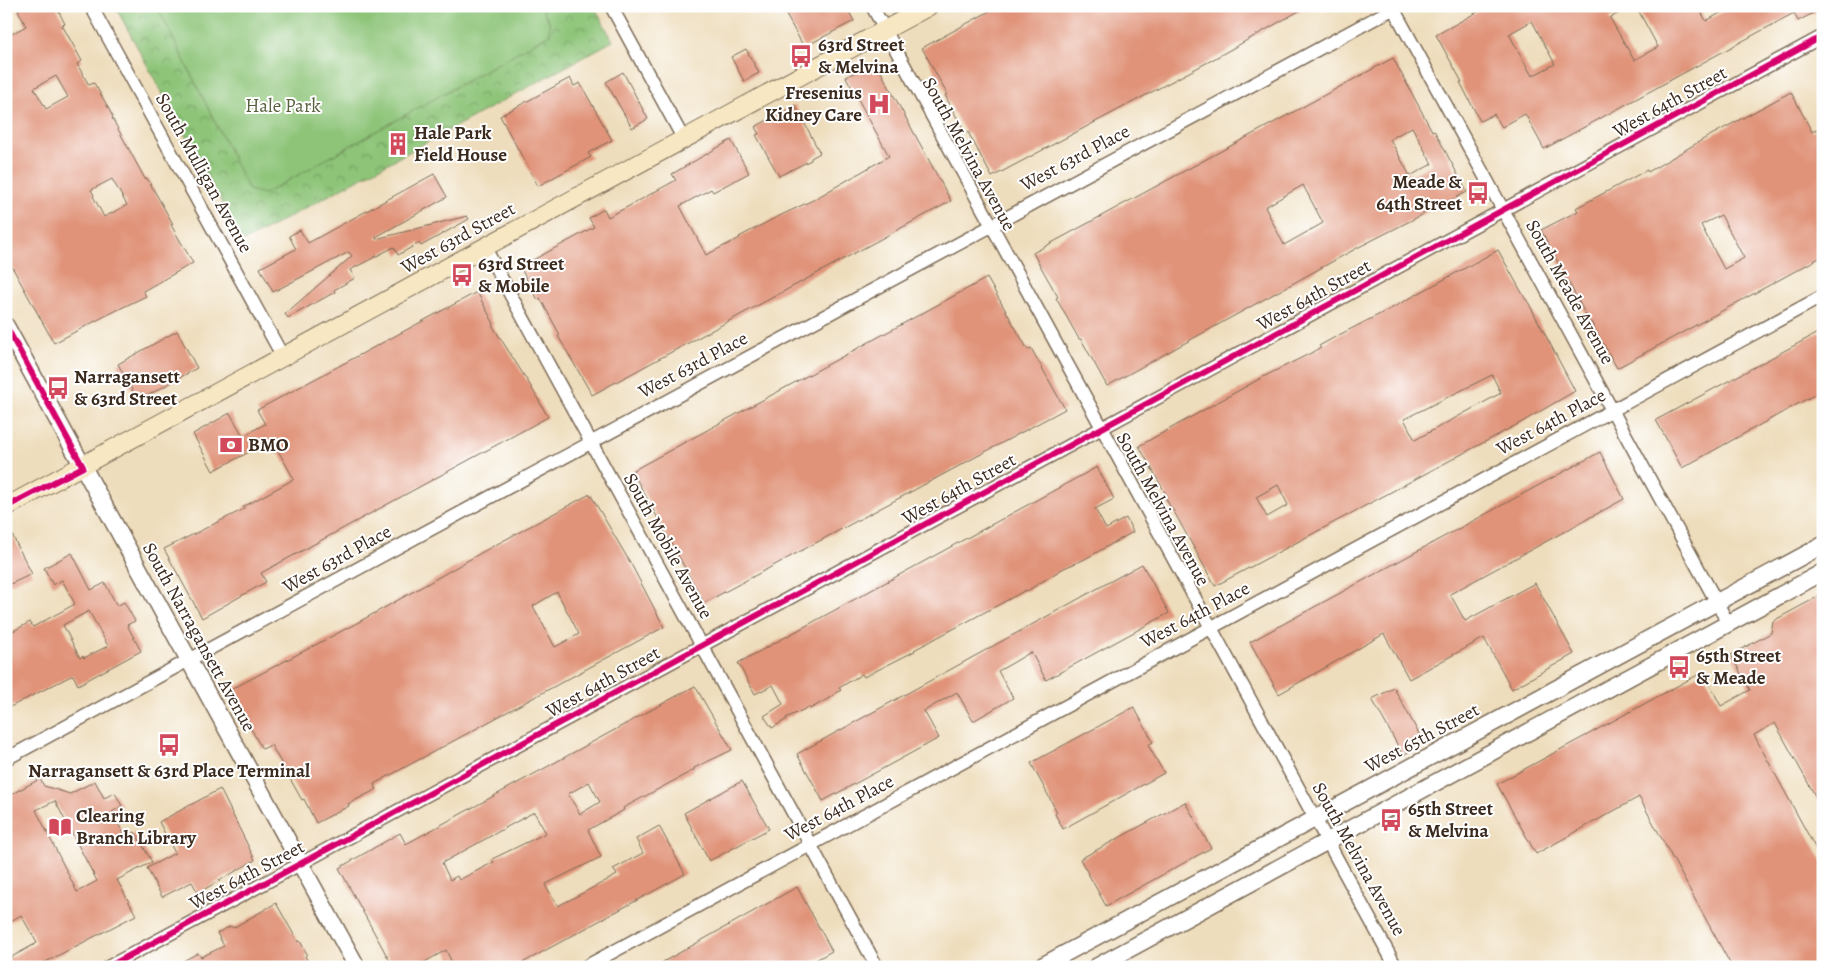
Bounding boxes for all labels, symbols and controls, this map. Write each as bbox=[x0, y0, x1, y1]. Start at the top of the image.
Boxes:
place label: 63rd Street & Melvina bbox=[818, 32, 905, 80]
bus stop icon: 63rd Street & Melvina bbox=[788, 43, 814, 69]
street label: West 64th Street bbox=[1607, 60, 1732, 145]
street label: South Melvina Avenue bbox=[916, 73, 1022, 235]
place label: Fresenius Kidney Care bbox=[765, 80, 862, 128]
street label: South Mulligan Avenue bbox=[149, 88, 259, 258]
hospital icon: Fresenius Kidney Care bbox=[866, 91, 892, 117]
park label: Hale Park bbox=[245, 93, 321, 119]
street label: West 63rd Place bbox=[1015, 118, 1134, 198]
place label: Hale Park Field House bbox=[414, 120, 507, 168]
building icon: Hale Park Field House bbox=[385, 131, 411, 157]
place label: Meade & 64th Street bbox=[1376, 169, 1463, 217]
bus stop icon: Meade & 64th Street bbox=[1465, 180, 1491, 206]
street label: West 63rd Street bbox=[395, 196, 520, 281]
street label: South Meade Avenue bbox=[1519, 215, 1621, 369]
place label: 63rd Street & Mobile bbox=[478, 251, 565, 299]
street label: West 64th Street bbox=[1251, 253, 1376, 338]
bus stop icon: 63rd Street & Mobile bbox=[449, 262, 475, 288]
street label: West 63rd Place bbox=[633, 325, 752, 405]
place label: Narragansett & 63rd Street bbox=[74, 364, 180, 412]
bus stop icon: Narragansett & 63rd Street bbox=[45, 375, 71, 401]
street label: West 64th Place bbox=[1491, 382, 1610, 462]
street label: South Melvina Avenue bbox=[1110, 428, 1216, 590]
bank icon: BMO bbox=[218, 432, 244, 458]
place label: BMO bbox=[248, 432, 289, 458]
street label: West 64th Street bbox=[896, 447, 1021, 532]
street label: South Mobile Avenue bbox=[617, 468, 719, 624]
street label: West 63rd Place bbox=[277, 518, 396, 600]
street label: South Narragansett Avenue bbox=[136, 538, 262, 736]
street label: West 64th Place bbox=[1135, 575, 1254, 655]
street label: West 64th Street bbox=[540, 640, 665, 725]
place label: 65th Street & Meade bbox=[1696, 643, 1782, 691]
bus stop icon: 65th Street & Meade bbox=[1666, 654, 1692, 680]
street label: West 65th Street bbox=[1359, 697, 1484, 780]
bus stop icon: Narragansett & 63rd Place Terminal bbox=[156, 732, 182, 758]
place label: Narragansett & 63rd Place Terminal bbox=[28, 758, 310, 784]
street label: West 64th Place bbox=[779, 768, 898, 848]
street label: South Melvina Avenue bbox=[1306, 778, 1412, 940]
place label: 65th Street & Melvina bbox=[1408, 796, 1494, 844]
place label: Clearing Branch Library bbox=[76, 803, 197, 851]
bus stop icon: 65th Street & Melvina bbox=[1378, 807, 1404, 833]
library icon: Clearing Branch Library bbox=[47, 814, 73, 840]
street label: West 64th Street bbox=[184, 834, 309, 917]

